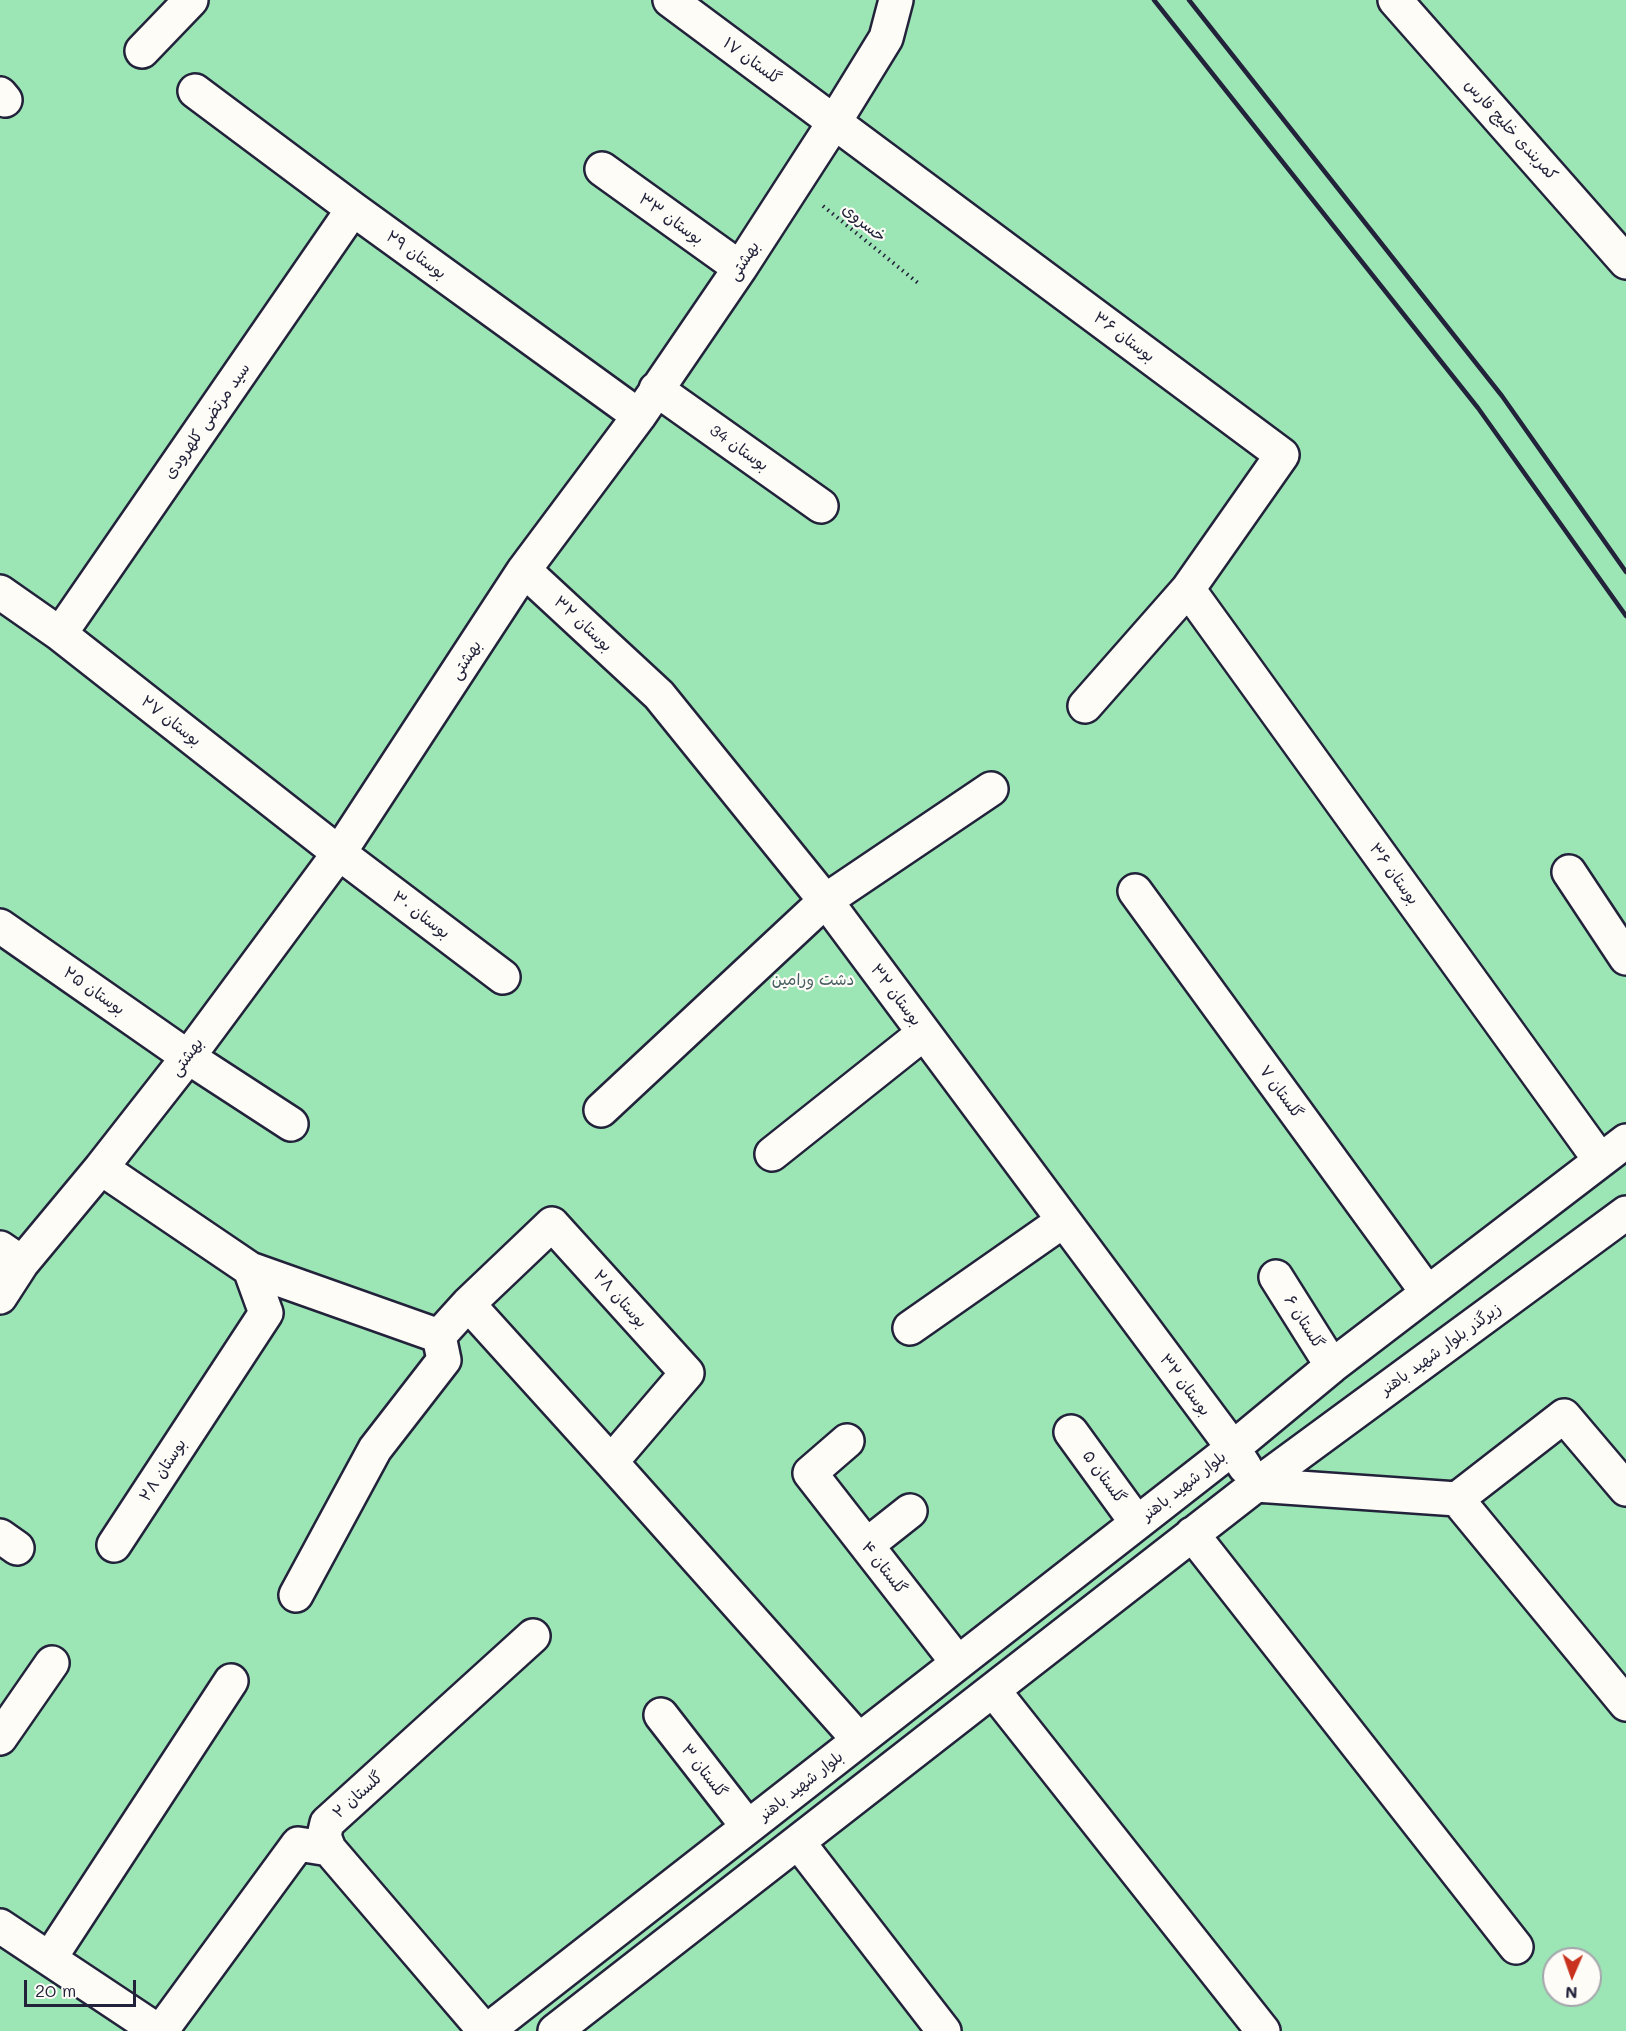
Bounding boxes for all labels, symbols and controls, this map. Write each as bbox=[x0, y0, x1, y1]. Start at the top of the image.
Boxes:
street label: گلستان ۱۷ bbox=[719, 34, 785, 88]
street label: کمربندی خلیج فارس bbox=[1460, 75, 1562, 185]
street label: بوستان ۳۳ bbox=[635, 189, 707, 249]
street label: خسروی bbox=[838, 200, 890, 246]
street label: بوستان ۲۹ bbox=[382, 227, 450, 283]
street label: بهشتی bbox=[724, 238, 764, 284]
street label: بوستان ۳۶ bbox=[1090, 308, 1158, 366]
street label: سید مرتضی کلهرودی bbox=[160, 359, 254, 483]
street label: بوستان 34 bbox=[706, 421, 772, 475]
street label: بوستان ۳۲ bbox=[550, 592, 616, 656]
street label: بهشتی bbox=[446, 637, 486, 683]
street label: بوستان ۲۷ bbox=[137, 692, 205, 750]
street label: بوستان ۳۶ bbox=[1365, 839, 1423, 909]
street label: بوستان ۳۰ bbox=[388, 887, 454, 943]
street label: بوستان ۳۲ bbox=[866, 960, 926, 1030]
street label: بوستان ۲۵ bbox=[60, 963, 128, 1019]
park label: دشت ورامین bbox=[772, 970, 854, 990]
street label: بهشتی bbox=[166, 1034, 208, 1080]
street label: گلستان ۷ bbox=[1255, 1062, 1307, 1122]
street label: بوستان ۲۸ bbox=[589, 1266, 651, 1332]
street label: گلستان ۶ bbox=[1280, 1292, 1328, 1352]
street label: زیرگذر بلوار شهید باهنر bbox=[1377, 1299, 1505, 1399]
street label: بوستان ۳۲ bbox=[1155, 1350, 1215, 1420]
street label: بوستان ۲۸ bbox=[136, 1435, 190, 1505]
street label: گلستان ۵ bbox=[1078, 1447, 1130, 1507]
street label: بلوار شهید باهنر bbox=[1138, 1447, 1230, 1525]
street label: گلستان ۴ bbox=[857, 1538, 911, 1598]
street label: گلستان ۳ bbox=[677, 1740, 731, 1802]
street label: بلوار شهید باهنر bbox=[755, 1747, 847, 1825]
street label: گلستان ۲ bbox=[329, 1768, 387, 1822]
north arrow bbox=[1542, 1947, 1602, 2007]
scale bar bbox=[27, 1968, 140, 2006]
text: 20 m bbox=[35, 1978, 76, 2002]
text: N bbox=[1565, 1983, 1578, 2004]

